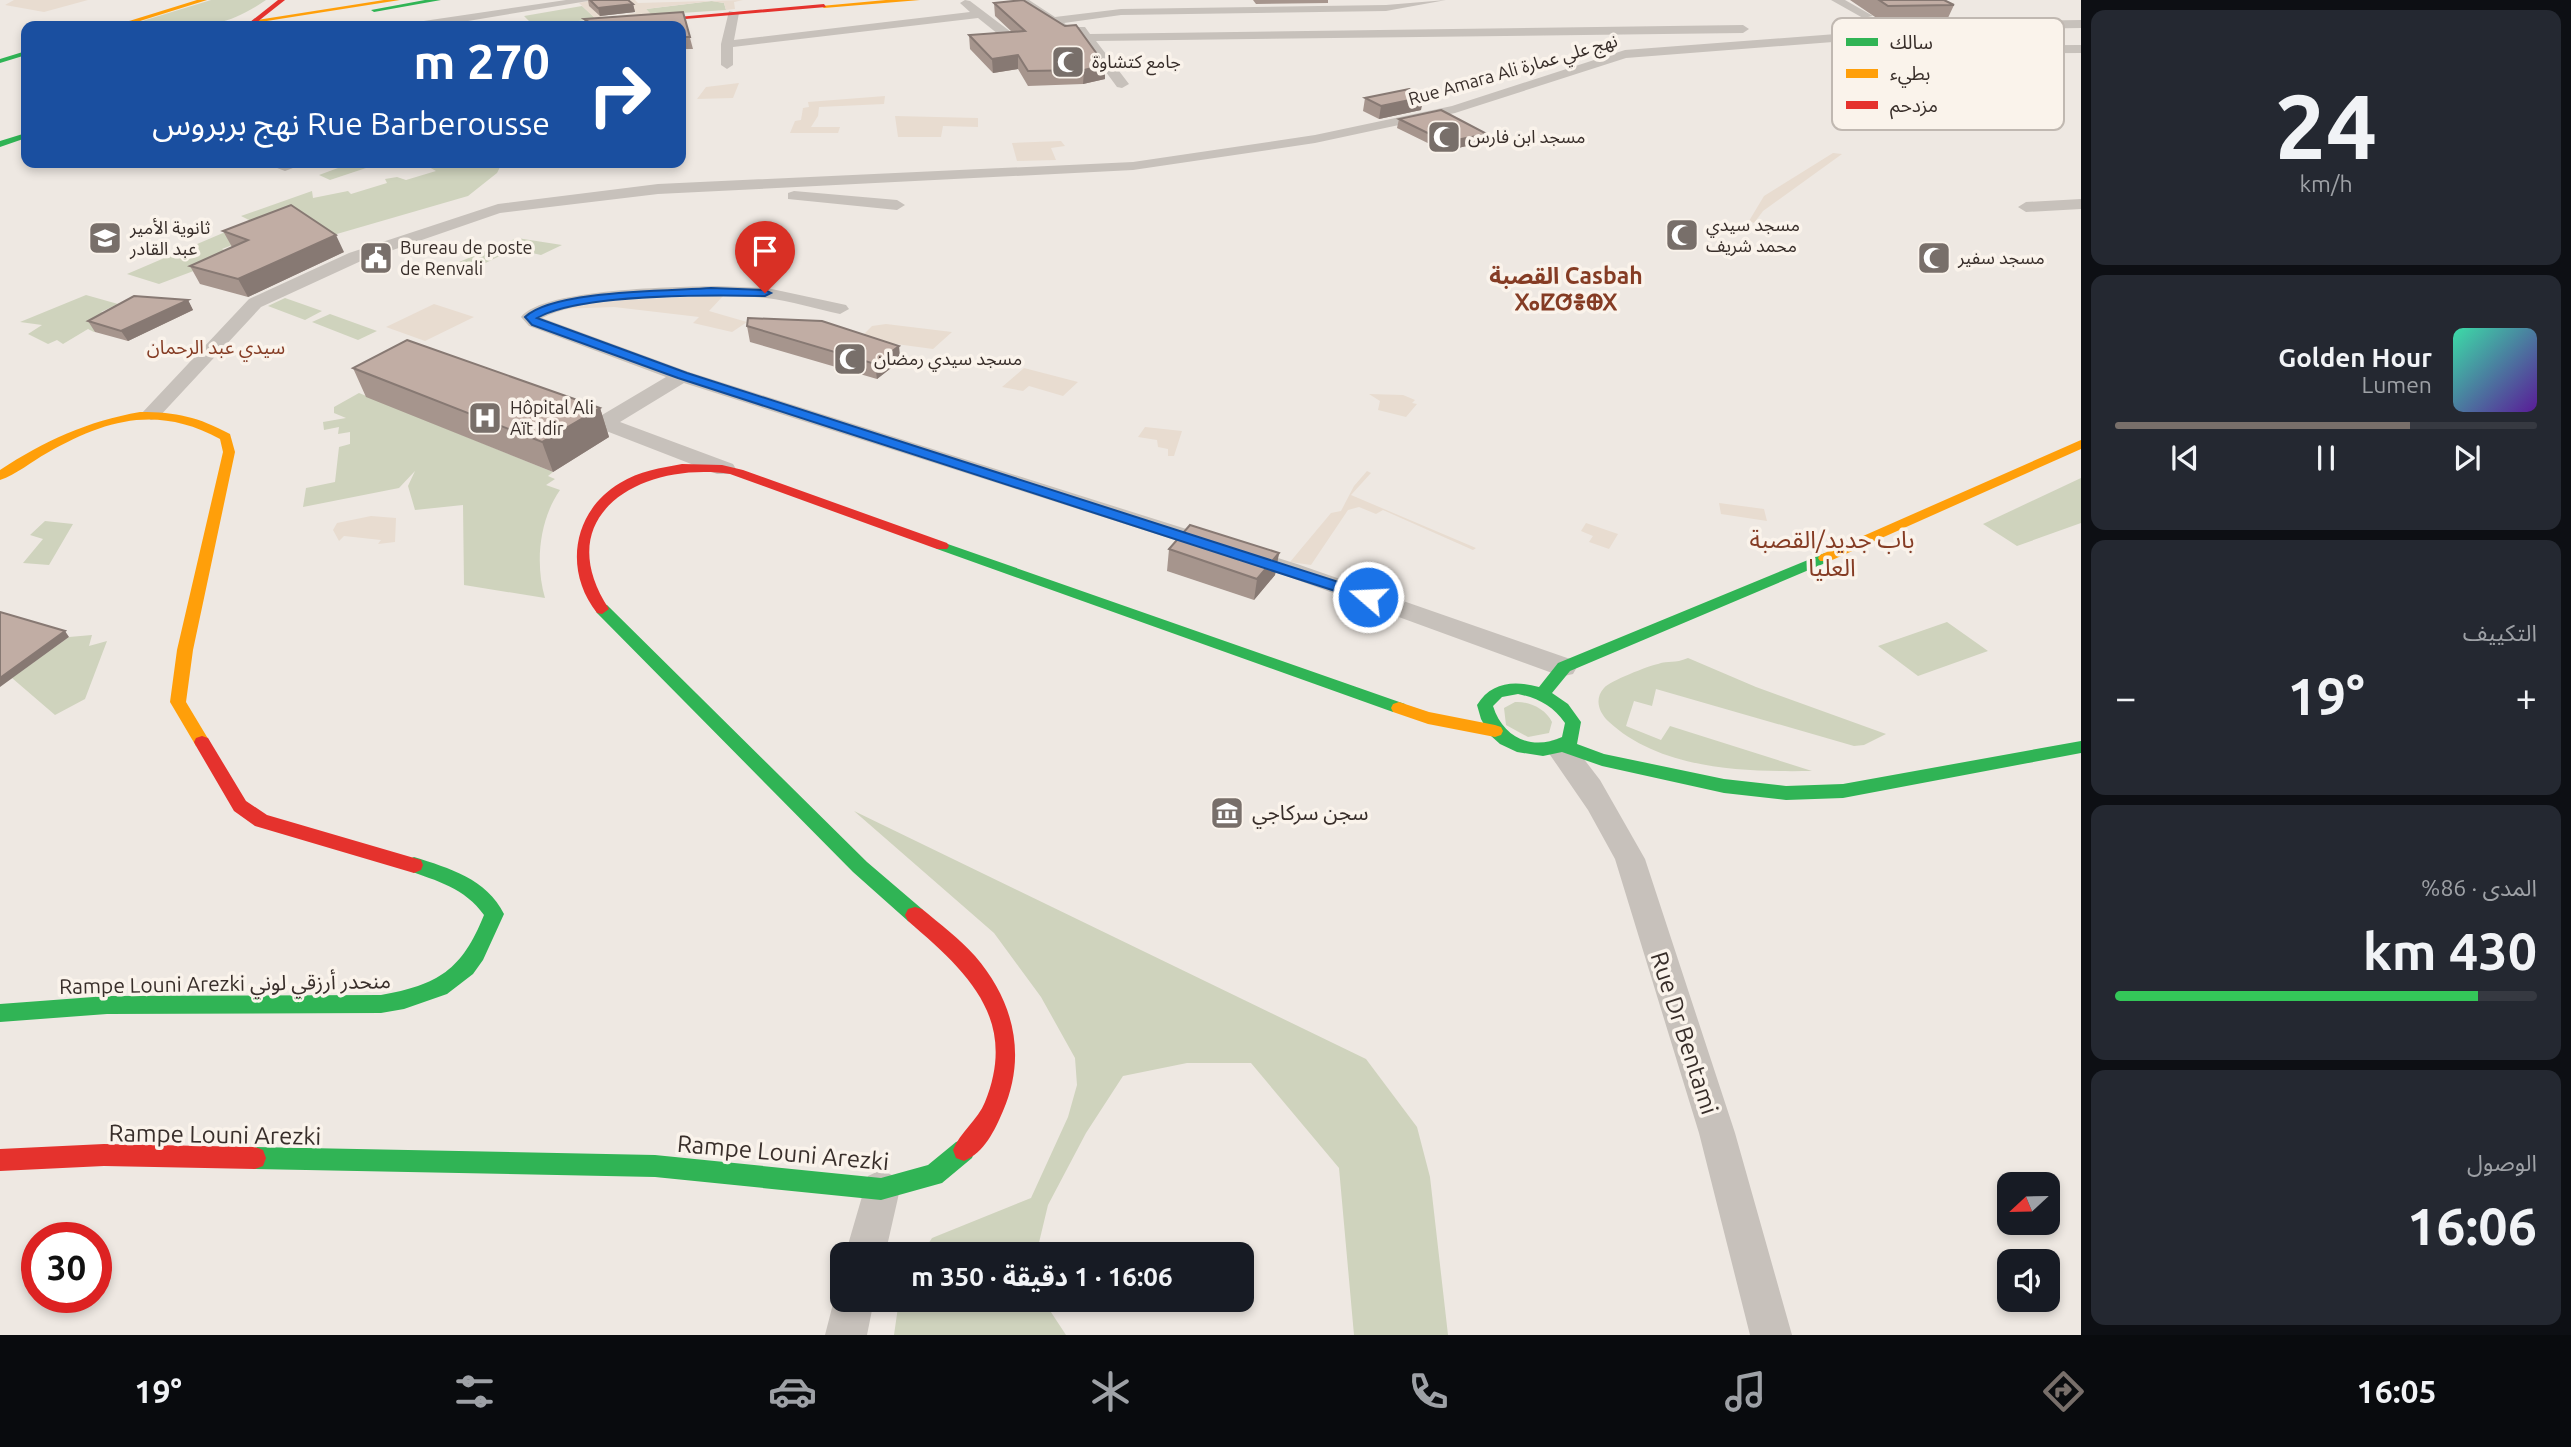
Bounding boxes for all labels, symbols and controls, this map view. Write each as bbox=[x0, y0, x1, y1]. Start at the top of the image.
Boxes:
legend bbox=[1832, 18, 2064, 130]
street label: Rue Amara Ali نهج علي عمارة bbox=[1406, 30, 1621, 113]
text: سالك bbox=[1890, 31, 1933, 53]
text: 270 m bbox=[413, 33, 550, 88]
mosque icon: جامع كتشاوة bbox=[1049, 43, 1087, 81]
icon: right bbox=[574, 49, 665, 140]
place label: جامع كتشاوة bbox=[1092, 51, 1181, 76]
text: بطيء bbox=[1890, 62, 1930, 88]
text: 24 bbox=[2275, 74, 2377, 176]
text: مزدحم bbox=[1890, 94, 1938, 120]
text: Rue Barberousse نهج بربروس bbox=[152, 105, 550, 141]
mosque icon: مسجد ابن فارس bbox=[1425, 118, 1463, 156]
place label: مسجد ابن فارس bbox=[1468, 126, 1585, 148]
text: km/h bbox=[2299, 171, 2353, 196]
place label: مسجد سيدي محمد شريف bbox=[1706, 214, 1800, 257]
mosque icon: مسجد سيدي محمد شريف bbox=[1663, 216, 1701, 254]
place label: ثانوية الأمير عبد القادر bbox=[129, 217, 210, 260]
school or university icon: ثانوية الأمير عبد القادر bbox=[86, 219, 124, 257]
pin bbox=[735, 221, 795, 293]
icon: arrive bbox=[746, 232, 784, 270]
place label: Bureau de poste de Renvali bbox=[400, 237, 533, 278]
public building icon: Bureau de poste de Renvali bbox=[357, 239, 395, 277]
mosque icon: مسجد سفير bbox=[1915, 239, 1953, 277]
place label: مسجد سفير bbox=[1957, 247, 2045, 269]
district label: القصبة Casbah ⵝⴰⵇⵚⴻⴲⵝ bbox=[1489, 263, 1643, 314]
district label: سيدي عبد الرحمان bbox=[147, 336, 285, 362]
mosque icon: مسجد سيدي رمضان bbox=[831, 340, 869, 378]
text: Golden Hour bbox=[2278, 343, 2432, 372]
place label: مسجد سيدي رمضان bbox=[874, 348, 1022, 372]
text: Lumen bbox=[2361, 372, 2432, 397]
place label: Hôpital Ali Aït Idir bbox=[510, 397, 594, 438]
hospital icon: Hôpital Ali Aït Idir bbox=[466, 399, 504, 437]
icon: previous bbox=[2166, 439, 2204, 477]
icon: pause bbox=[2307, 439, 2345, 477]
icon: next bbox=[2448, 439, 2486, 477]
district label: باب جديد/القصبة العليا bbox=[1750, 526, 1914, 581]
position arrow bbox=[1331, 560, 1405, 634]
text: التكييف bbox=[2463, 620, 2537, 645]
text: 19° bbox=[2287, 667, 2365, 725]
text: − bbox=[2115, 676, 2136, 718]
text: + bbox=[2516, 676, 2537, 718]
museum icon: سجن سركاجي bbox=[1208, 794, 1246, 832]
place label: سجن سركاجي bbox=[1252, 800, 1369, 829]
text: المدى · 86% bbox=[2421, 875, 2537, 900]
text: 430 km bbox=[2363, 922, 2537, 980]
street label: Rue Dr Bentami bbox=[1645, 948, 1723, 1118]
street label: Rampe Louni Arezki منحدر أرزقي لوني bbox=[59, 968, 391, 1003]
street label: Rampe Louni Arezki bbox=[108, 1119, 322, 1150]
street label: Rampe Louni Arezki bbox=[676, 1130, 890, 1175]
text: الوصول bbox=[2467, 1150, 2537, 1175]
north arrow bbox=[1997, 1172, 2060, 1236]
map controls bbox=[1997, 1172, 2060, 1312]
text: 16:06 bbox=[2407, 1197, 2537, 1255]
speed limit sign: 30 bbox=[21, 1222, 112, 1313]
button: sound bbox=[1997, 1249, 2060, 1312]
text: 16:06 · 1 دقيقة · 350 m bbox=[911, 1262, 1173, 1291]
icon: filters bbox=[450, 1367, 499, 1416]
icon: car bbox=[768, 1367, 817, 1416]
icon: climate bbox=[1086, 1367, 1135, 1416]
icon: phone bbox=[1404, 1367, 1453, 1416]
icon: music bbox=[1721, 1367, 1770, 1416]
icon: directions bbox=[2039, 1367, 2088, 1416]
text: 19° bbox=[134, 1373, 182, 1409]
text: 16:05 bbox=[2357, 1373, 2437, 1409]

